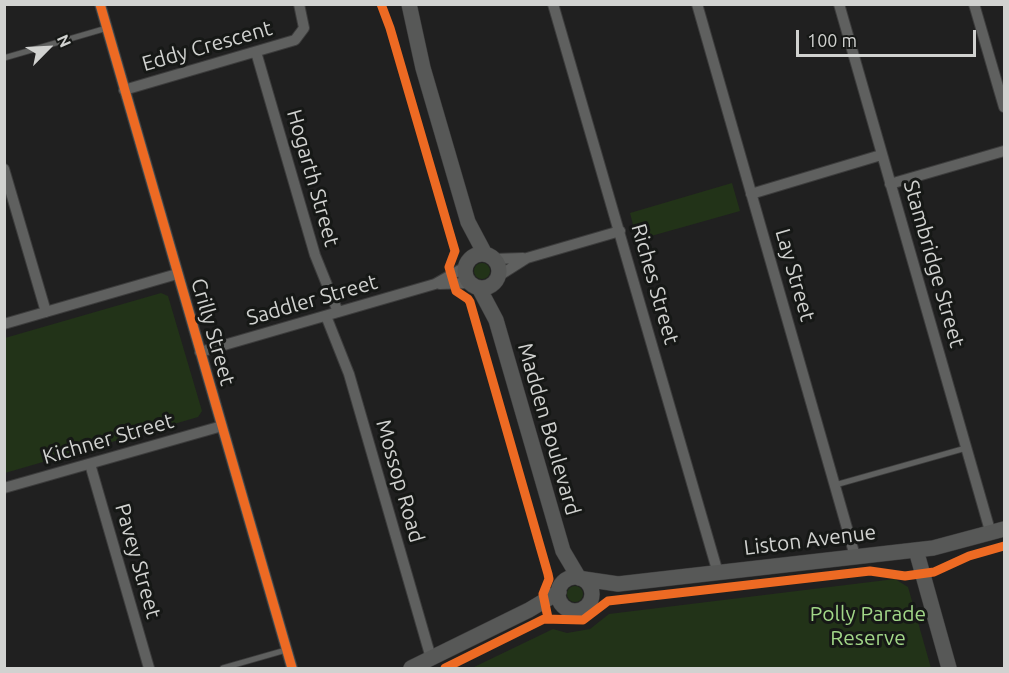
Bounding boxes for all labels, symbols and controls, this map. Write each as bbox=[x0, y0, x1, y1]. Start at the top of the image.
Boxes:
street label: Eddy Crescent bbox=[139, 15, 275, 77]
north arrow bbox=[18, 18, 78, 78]
scale bar bbox=[799, 18, 979, 56]
text: 100 m bbox=[807, 30, 857, 50]
text: N bbox=[54, 32, 75, 50]
street label: Hogarth Street bbox=[281, 107, 345, 249]
street label: Stambridge Street bbox=[898, 177, 970, 351]
street label: Riches Street bbox=[626, 221, 684, 347]
street label: Lay Street bbox=[770, 226, 820, 324]
street label: Saddler Street bbox=[244, 269, 380, 331]
street label: Crilly Street bbox=[186, 275, 240, 389]
street label: Madden Boulevard bbox=[512, 340, 586, 518]
street label: Kichner Street bbox=[40, 408, 176, 470]
street label: Mossop Road bbox=[370, 417, 430, 545]
street label: Pavey Street bbox=[110, 501, 166, 621]
street label: Liston Avenue bbox=[742, 519, 878, 561]
park label: Polly Parade Reserve bbox=[810, 601, 926, 651]

